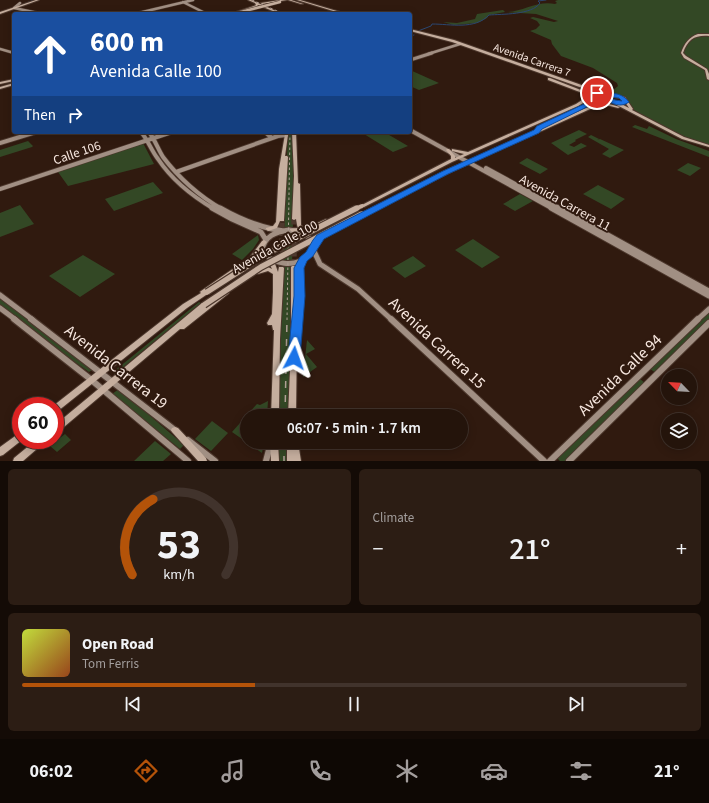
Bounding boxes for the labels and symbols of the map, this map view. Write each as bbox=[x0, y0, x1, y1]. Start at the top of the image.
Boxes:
street label: Avenida Carrera 7 bbox=[491, 40, 573, 80]
pin bbox=[580, 76, 614, 110]
street label: Calle 106 bbox=[51, 137, 103, 169]
street label: Avenida Carrera 11 bbox=[516, 170, 614, 236]
street label: Avenida Calle 100 bbox=[229, 216, 321, 278]
street label: Avenida Carrera 15 bbox=[384, 292, 490, 394]
street label: Avenida Carrera 19 bbox=[60, 320, 172, 414]
street label: Avenida Calle 94 bbox=[573, 329, 667, 421]
position arrow bbox=[273, 337, 315, 379]
north arrow bbox=[661, 369, 697, 405]
speed limit sign: 60 bbox=[12, 397, 64, 449]

